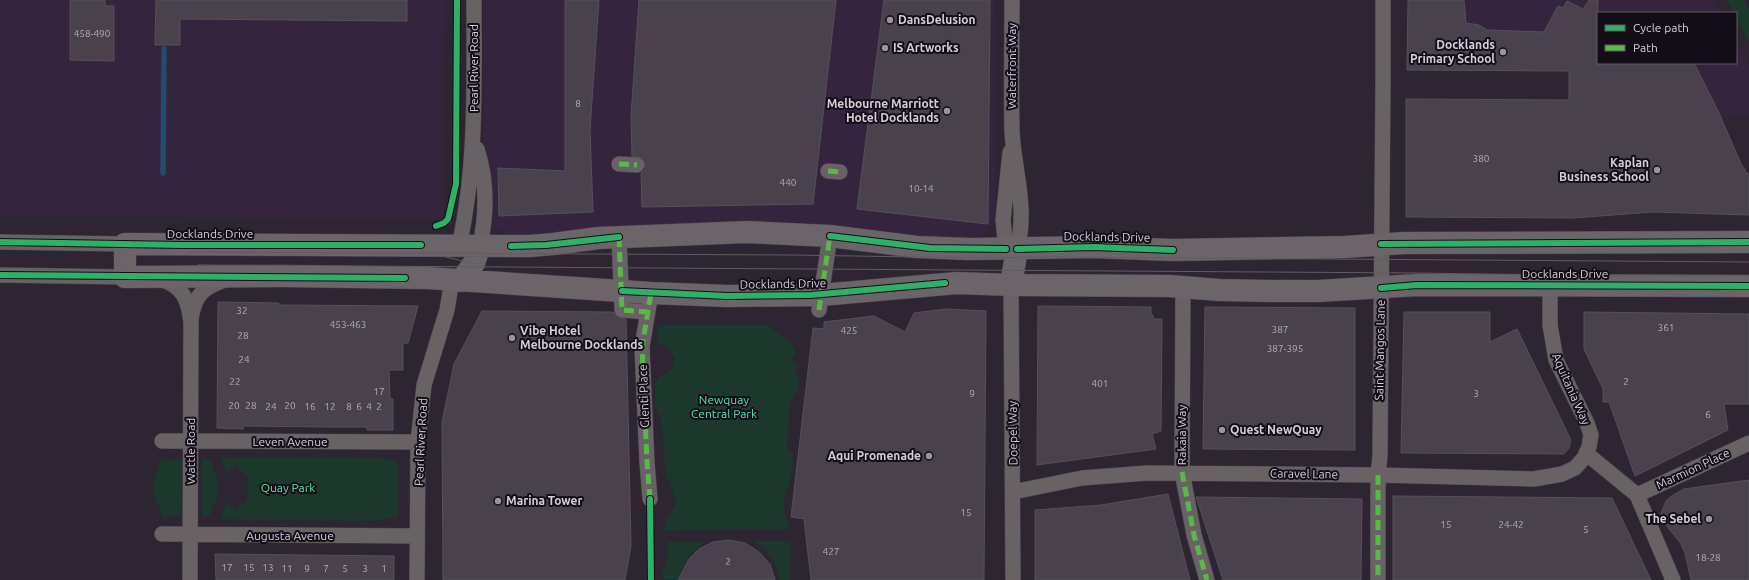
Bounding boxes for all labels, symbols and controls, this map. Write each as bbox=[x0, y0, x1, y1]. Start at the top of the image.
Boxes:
legend bbox=[1597, 12, 1737, 64]
place label: DansDelusion bbox=[898, 13, 976, 26]
marker: DansDelusion bbox=[885, 15, 895, 25]
text: Cycle path bbox=[1633, 21, 1689, 34]
street label: Waterfront Way bbox=[1005, 23, 1018, 109]
street label: Pearl River Road bbox=[467, 24, 480, 112]
house number: 458-490 bbox=[74, 28, 111, 39]
place label: Docklands Primary School bbox=[1410, 38, 1495, 65]
place label: IS Artworks bbox=[893, 41, 959, 54]
text: Path bbox=[1633, 41, 1658, 54]
marker: IS Artworks bbox=[880, 43, 890, 53]
marker: Docklands Primary School bbox=[1498, 47, 1508, 57]
place label: Melbourne Marriott Hotel Docklands bbox=[827, 97, 939, 124]
house number: 8 bbox=[575, 98, 581, 109]
marker: Melbourne Marriott Hotel Docklands bbox=[942, 106, 952, 116]
house number: 380 bbox=[1473, 153, 1490, 164]
place label: Kaplan Business School bbox=[1559, 156, 1649, 183]
marker: Kaplan Business School bbox=[1652, 165, 1662, 175]
house number: 440 bbox=[780, 177, 797, 188]
house number: 10-14 bbox=[908, 183, 934, 194]
street label: Docklands Drive bbox=[167, 227, 253, 240]
street label: Docklands Drive bbox=[1064, 229, 1150, 244]
street label: Docklands Drive bbox=[1522, 267, 1608, 280]
street label: Docklands Drive bbox=[740, 276, 826, 291]
street label: Saint Mangos Lane bbox=[1372, 299, 1387, 400]
house number: 32 bbox=[236, 305, 248, 316]
house number: 453-463 bbox=[330, 319, 366, 330]
house number: 361 bbox=[1658, 322, 1674, 333]
place label: Vibe Hotel Melbourne Docklands bbox=[520, 324, 643, 351]
house number: 387 bbox=[1272, 324, 1288, 335]
house number: 425 bbox=[841, 325, 857, 336]
house number: 28 bbox=[237, 330, 249, 341]
marker: Vibe Hotel Melbourne Docklands bbox=[507, 333, 517, 343]
house number: 387-395 bbox=[1267, 343, 1303, 354]
street label: Aquitania Way bbox=[1550, 351, 1593, 427]
house number: 24 bbox=[238, 354, 250, 365]
street label: Glenti Place bbox=[636, 364, 651, 428]
house number: 22 bbox=[229, 376, 241, 387]
house number: 2 bbox=[1623, 376, 1629, 387]
house number: 401 bbox=[1092, 378, 1108, 389]
house number: 17 bbox=[373, 386, 385, 397]
house number: 9 bbox=[969, 388, 975, 399]
house number: 3 bbox=[1473, 388, 1479, 399]
park label: Newquay Central Park bbox=[691, 393, 757, 420]
street label: Pearl River Road bbox=[412, 398, 429, 486]
house number: 20 bbox=[228, 400, 240, 411]
house number: 28 bbox=[245, 400, 257, 411]
house number: 20 bbox=[284, 400, 296, 411]
street label: Doepel Way bbox=[1005, 400, 1020, 465]
house number: 24 bbox=[265, 401, 277, 412]
house number: 16 bbox=[304, 401, 316, 412]
house number: 12 bbox=[324, 401, 336, 412]
house number: 8 bbox=[346, 401, 352, 412]
house number: 6 bbox=[356, 401, 362, 412]
house number: 4 bbox=[366, 401, 372, 412]
house number: 2 bbox=[376, 401, 382, 412]
street label: Rakaia Way bbox=[1175, 405, 1188, 465]
house number: 6 bbox=[1705, 409, 1711, 420]
street label: Wattle Road bbox=[184, 418, 197, 484]
place label: Quest NewQuay bbox=[1230, 423, 1322, 436]
marker: Quest NewQuay bbox=[1217, 425, 1227, 435]
street label: Leven Avenue bbox=[252, 435, 328, 448]
street label: Marmion Place bbox=[1654, 446, 1732, 491]
place label: Aqui Promenade bbox=[828, 449, 921, 462]
marker: Aqui Promenade bbox=[924, 451, 934, 461]
street label: Caravel Lane bbox=[1270, 466, 1338, 481]
park label: Quay Park bbox=[261, 481, 315, 494]
place label: Marina Tower bbox=[506, 494, 583, 507]
marker: Marina Tower bbox=[493, 496, 503, 506]
house number: 15 bbox=[960, 507, 972, 518]
place label: The Sebel bbox=[1646, 512, 1701, 525]
marker: The Sebel bbox=[1704, 514, 1714, 524]
house number: 15 bbox=[1440, 519, 1452, 530]
house number: 24-42 bbox=[1498, 519, 1524, 530]
house number: 5 bbox=[1583, 524, 1589, 535]
street label: Augusta Avenue bbox=[246, 529, 334, 542]
house number: 427 bbox=[823, 546, 839, 557]
house number: 18-28 bbox=[1695, 552, 1721, 563]
house number: 2 bbox=[725, 556, 731, 567]
house number: 17 bbox=[221, 562, 233, 573]
house number: 15 bbox=[243, 562, 255, 573]
house number: 13 bbox=[262, 562, 274, 573]
house number: 11 bbox=[281, 563, 293, 574]
house number: 9 bbox=[304, 563, 310, 574]
house number: 7 bbox=[323, 563, 329, 574]
house number: 5 bbox=[342, 563, 348, 574]
house number: 3 bbox=[362, 563, 368, 574]
house number: 1 bbox=[381, 563, 387, 574]

